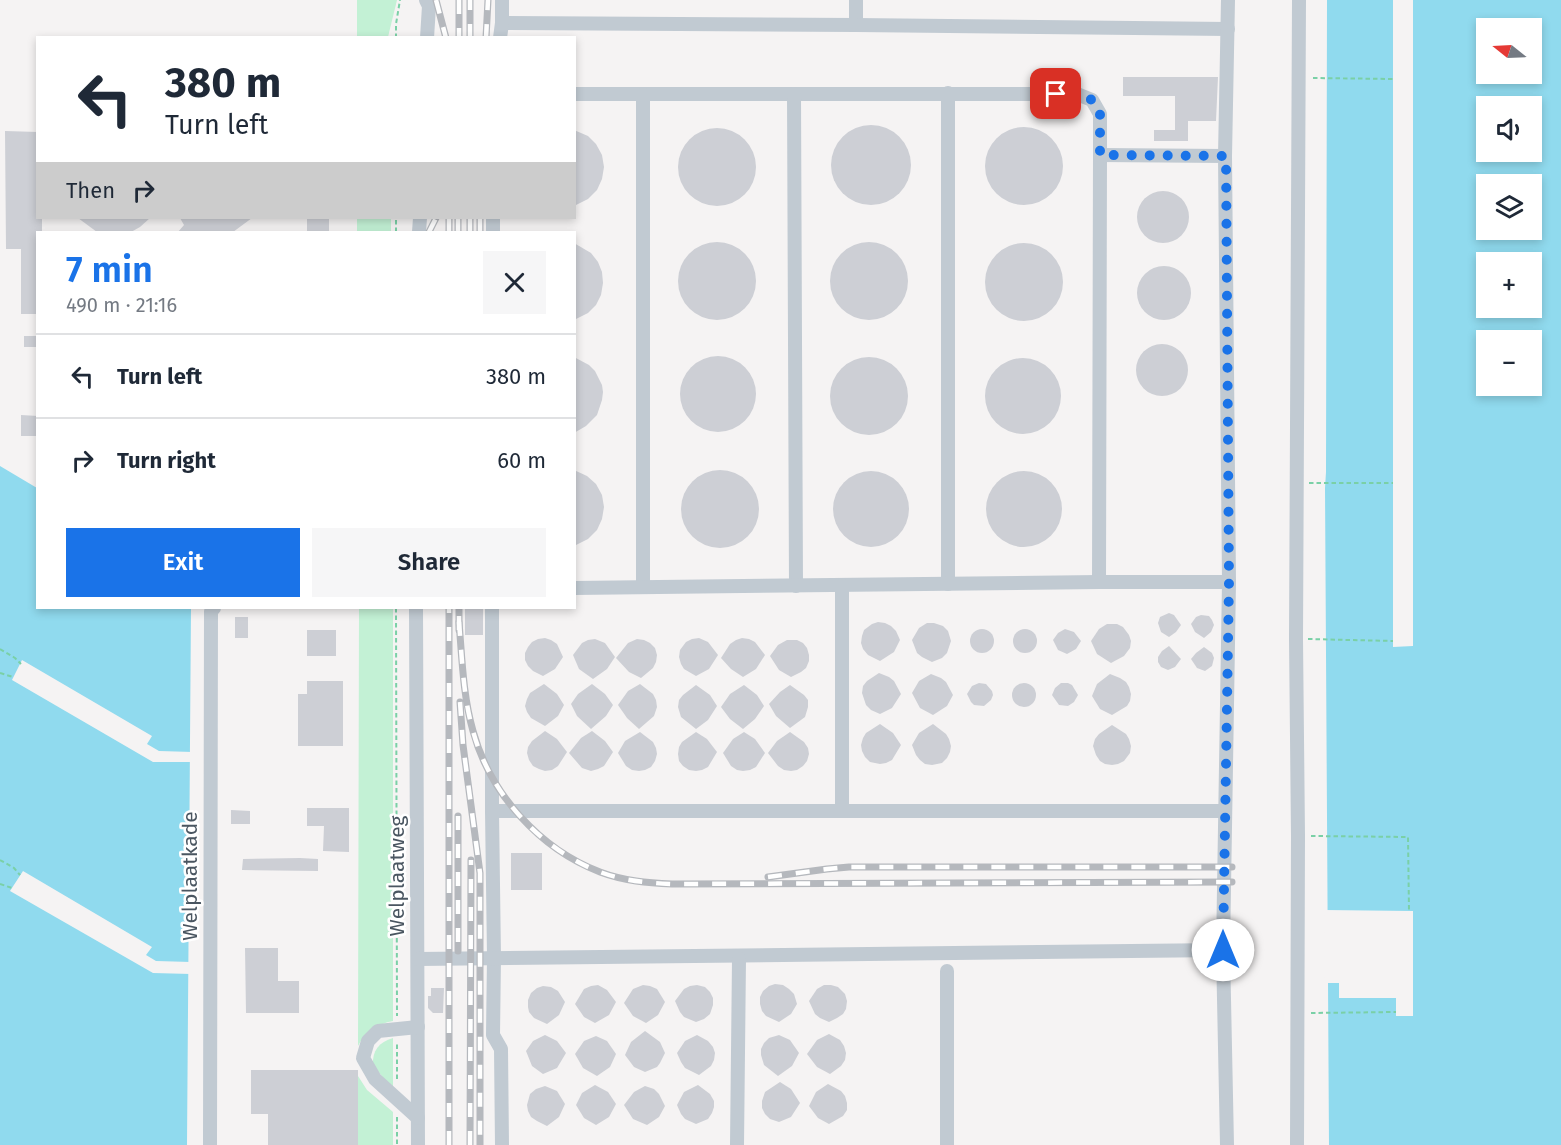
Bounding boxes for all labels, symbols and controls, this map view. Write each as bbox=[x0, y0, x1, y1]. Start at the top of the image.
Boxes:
north arrow bbox=[1476, 18, 1542, 84]
map controls bbox=[1476, 18, 1542, 396]
text: 380 m bbox=[165, 58, 281, 108]
icon: left bbox=[66, 60, 144, 138]
pin bbox=[1030, 68, 1081, 119]
icon: arrive bbox=[1039, 77, 1072, 110]
button: sound bbox=[1476, 96, 1542, 162]
text: Turn left bbox=[165, 109, 268, 141]
icon: right bbox=[127, 174, 160, 207]
button: layers bbox=[1476, 174, 1542, 240]
text: Then bbox=[66, 177, 115, 204]
text: 7 min bbox=[66, 248, 153, 292]
button: close bbox=[483, 251, 546, 314]
button: + bbox=[1476, 252, 1542, 318]
text: 490 m · 21:16 bbox=[66, 293, 177, 317]
button: − bbox=[1476, 330, 1542, 396]
icon: left bbox=[66, 360, 99, 393]
text: Turn left bbox=[117, 363, 202, 390]
text: 380 m bbox=[486, 363, 546, 390]
icon: right bbox=[66, 444, 99, 477]
text: Turn right bbox=[117, 447, 216, 474]
text: 60 m bbox=[497, 447, 546, 474]
button: Exit bbox=[66, 528, 300, 597]
button: Share bbox=[312, 528, 546, 597]
street label: Welplaatkade bbox=[177, 811, 203, 941]
street label: Welplaatweg bbox=[384, 815, 410, 937]
position arrow bbox=[1191, 918, 1255, 982]

